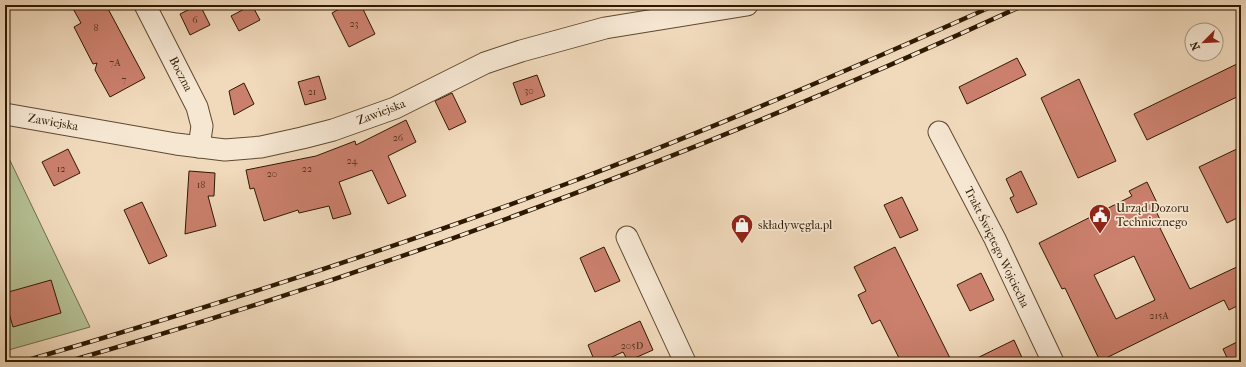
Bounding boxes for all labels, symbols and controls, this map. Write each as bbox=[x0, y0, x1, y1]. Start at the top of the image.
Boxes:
house number: 6 bbox=[192, 14, 198, 26]
house number: 23 bbox=[349, 18, 359, 30]
house number: 8 bbox=[93, 22, 99, 34]
north arrow bbox=[1184, 22, 1224, 62]
text: N bbox=[1187, 39, 1203, 52]
street label: Boczna bbox=[166, 54, 196, 94]
house number: 7A bbox=[109, 57, 121, 69]
house number: 7 bbox=[122, 74, 127, 86]
house number: 30 bbox=[524, 85, 534, 97]
house number: 21 bbox=[308, 86, 316, 98]
street label: Zawiejska bbox=[355, 96, 408, 128]
street label: Zawiejska bbox=[27, 111, 80, 133]
house number: 26 bbox=[393, 132, 404, 144]
house number: 24 bbox=[346, 155, 359, 167]
house number: 12 bbox=[57, 163, 65, 175]
house number: 22 bbox=[302, 163, 312, 175]
house number: 20 bbox=[267, 168, 277, 180]
house number: 18 bbox=[197, 179, 205, 191]
street label: Trakt Świętego Wojciecha bbox=[962, 184, 1033, 310]
place label: Urząd Dozoru Technicznego bbox=[1116, 201, 1189, 229]
public building icon: Urząd Dozoru Technicznego bbox=[1087, 202, 1113, 235]
shop icon: składywęgla.pl bbox=[729, 212, 755, 245]
place label: składywęgla.pl bbox=[758, 218, 833, 232]
house number: 215A bbox=[1149, 310, 1169, 322]
house number: 205D bbox=[621, 340, 644, 352]

